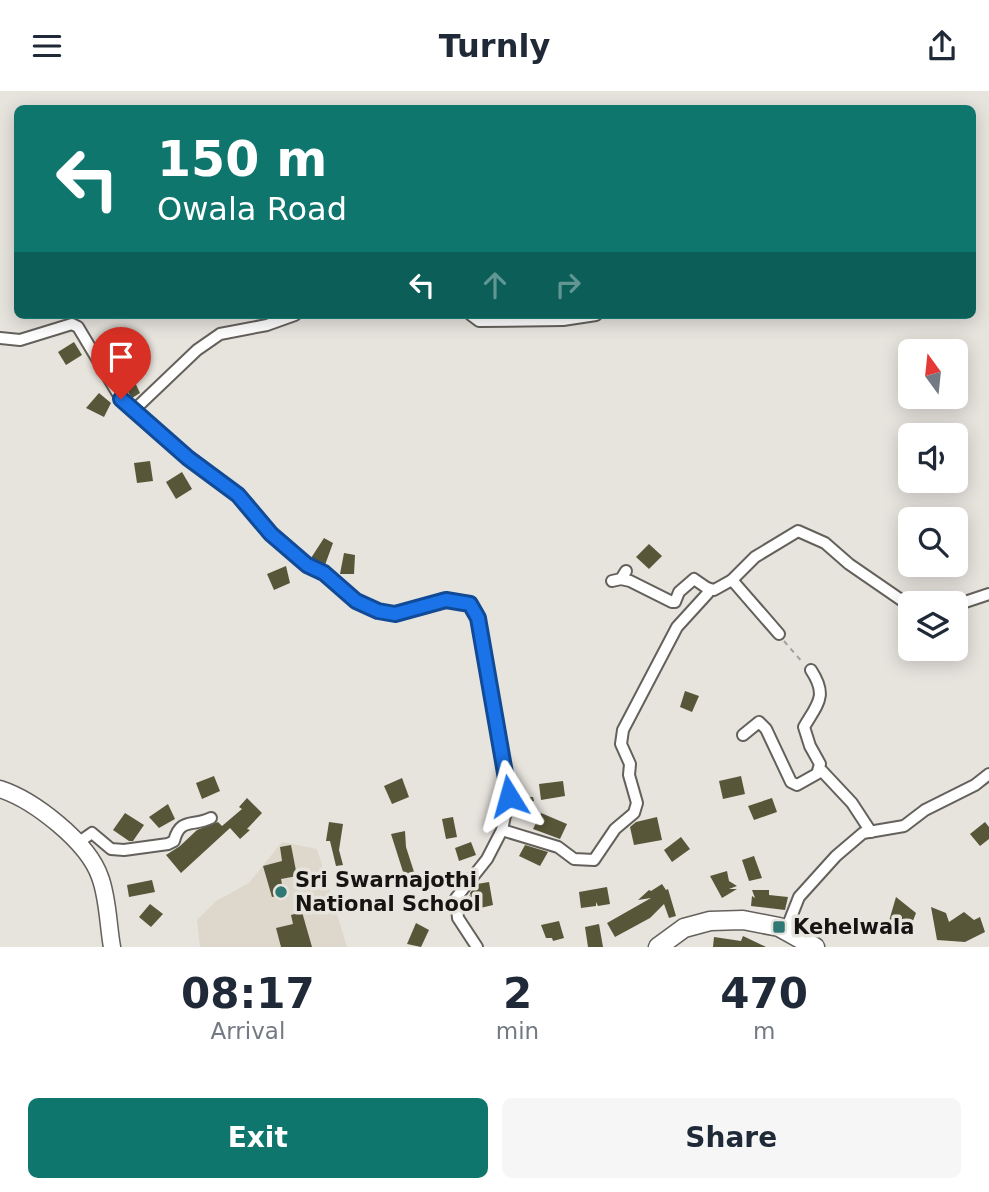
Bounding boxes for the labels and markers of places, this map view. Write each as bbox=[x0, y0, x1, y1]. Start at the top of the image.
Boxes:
pin bbox=[91, 327, 151, 399]
place label: Sri Swarnajothi National School bbox=[295, 868, 481, 916]
marker: Sri Swarnajothi National School bbox=[273, 884, 289, 900]
place label: Kehelwala bbox=[793, 915, 914, 939]
marker: Kehelwala bbox=[771, 919, 787, 935]

